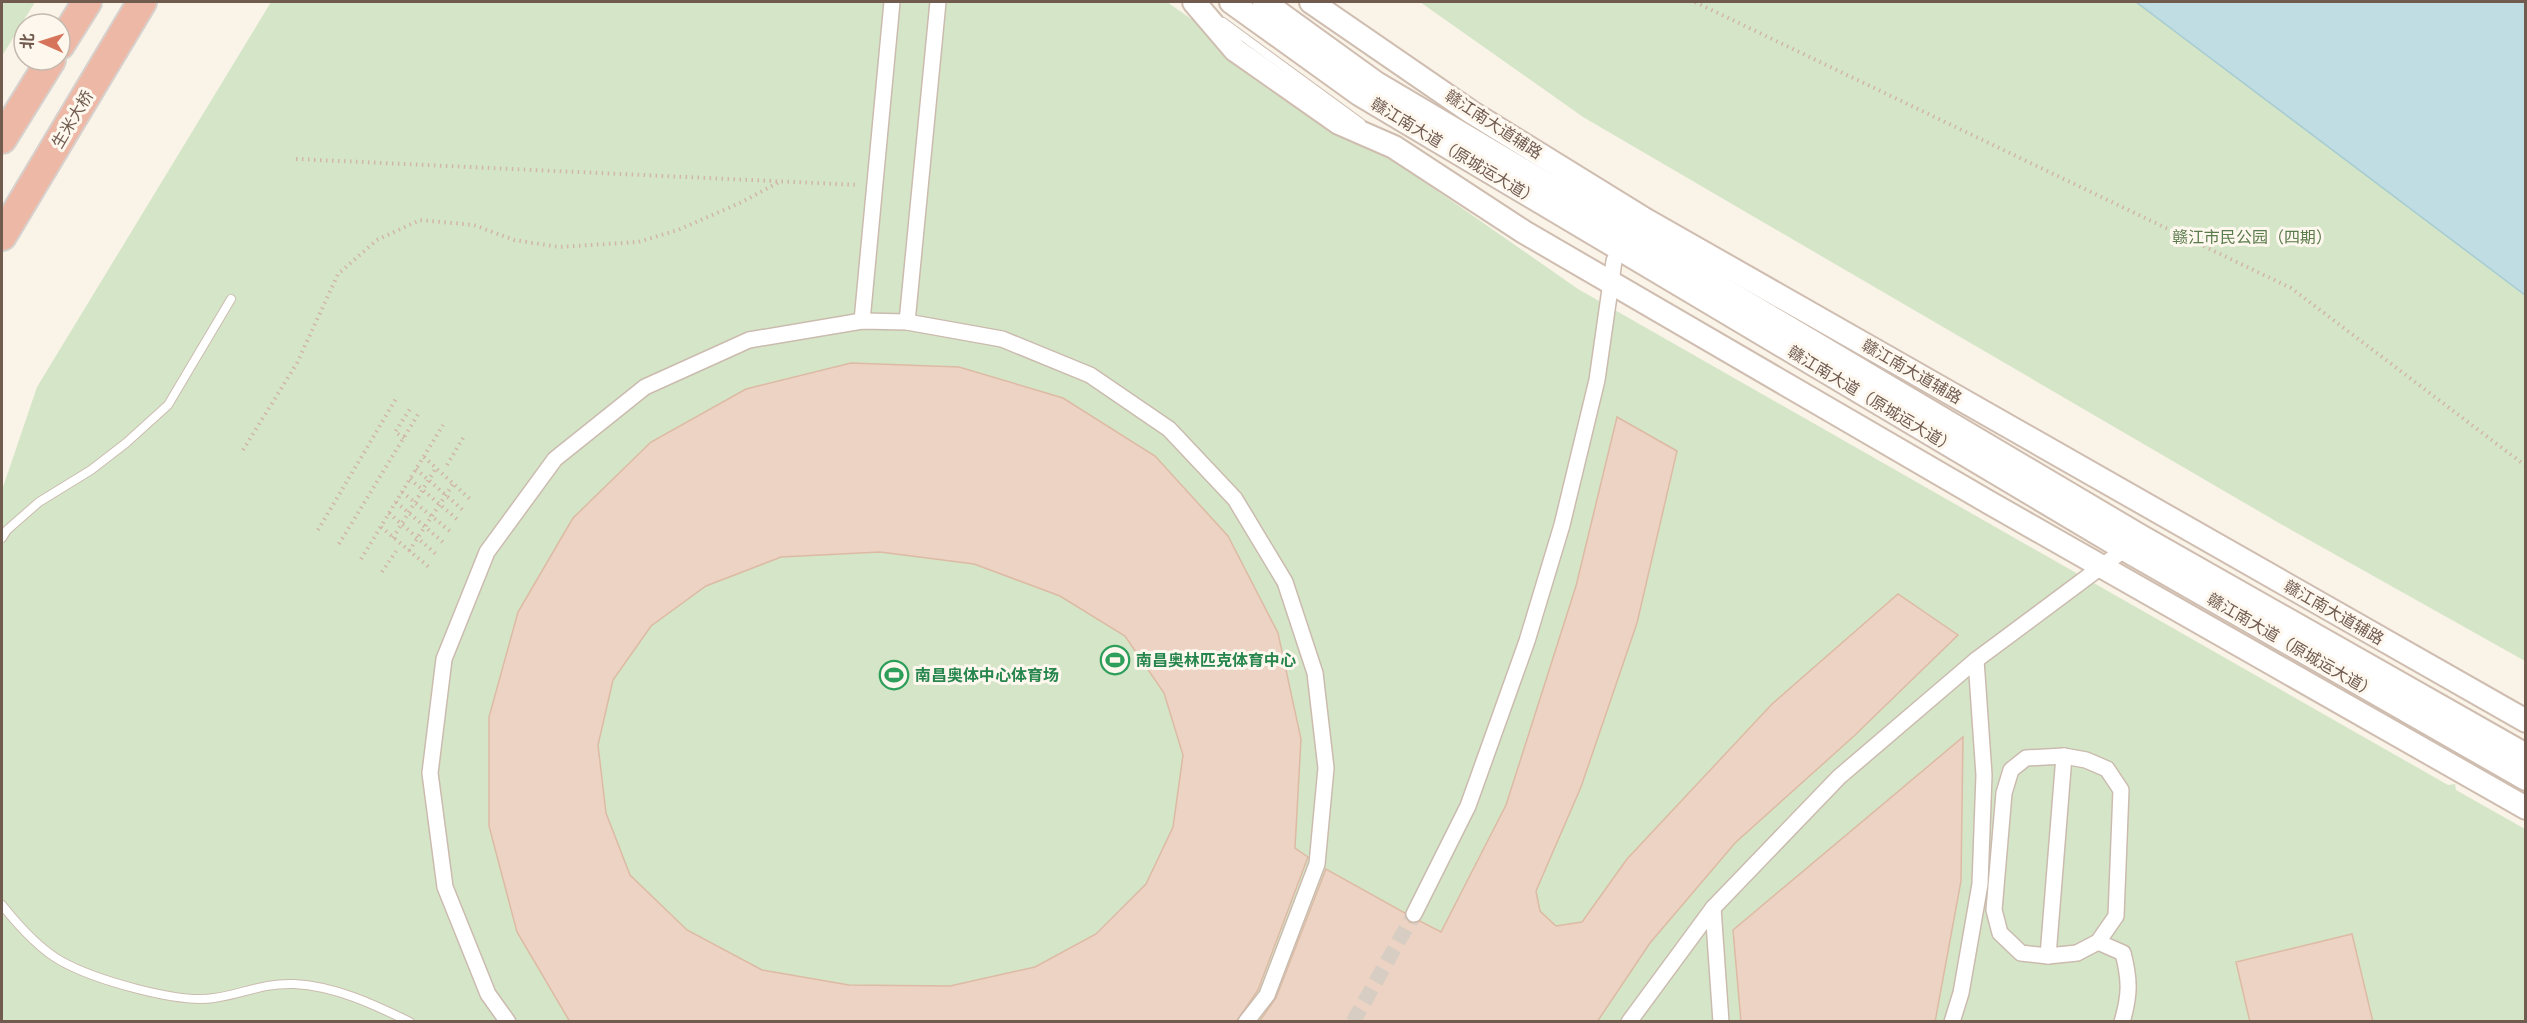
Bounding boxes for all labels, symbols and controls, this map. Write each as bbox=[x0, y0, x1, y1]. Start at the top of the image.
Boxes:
north arrow bbox=[12, 12, 72, 72]
text: 北 bbox=[17, 33, 37, 50]
street label: 赣江南大道辅路 bbox=[1442, 85, 1546, 163]
street label: 生米大桥 bbox=[47, 86, 97, 152]
street label: 赣江南大道（原城运大道） bbox=[1368, 93, 1542, 209]
park label: 赣江市民公园（四期） bbox=[2172, 227, 2332, 247]
street label: 赣江南大道辅路 bbox=[1858, 334, 1966, 408]
street label: 赣江南大道（原城运大道） bbox=[1785, 341, 1959, 457]
street label: 赣江南大道辅路 bbox=[2280, 575, 2388, 649]
street label: 赣江南大道（原城运大道） bbox=[2204, 588, 2380, 702]
sports icon: 南昌奥林匹克体育中心 bbox=[1099, 644, 1131, 676]
place label: 南昌奥林匹克体育中心 bbox=[1136, 650, 1296, 670]
sports icon: 南昌奥体中心体育场 bbox=[878, 659, 910, 691]
place label: 南昌奥体中心体育场 bbox=[915, 665, 1059, 685]

